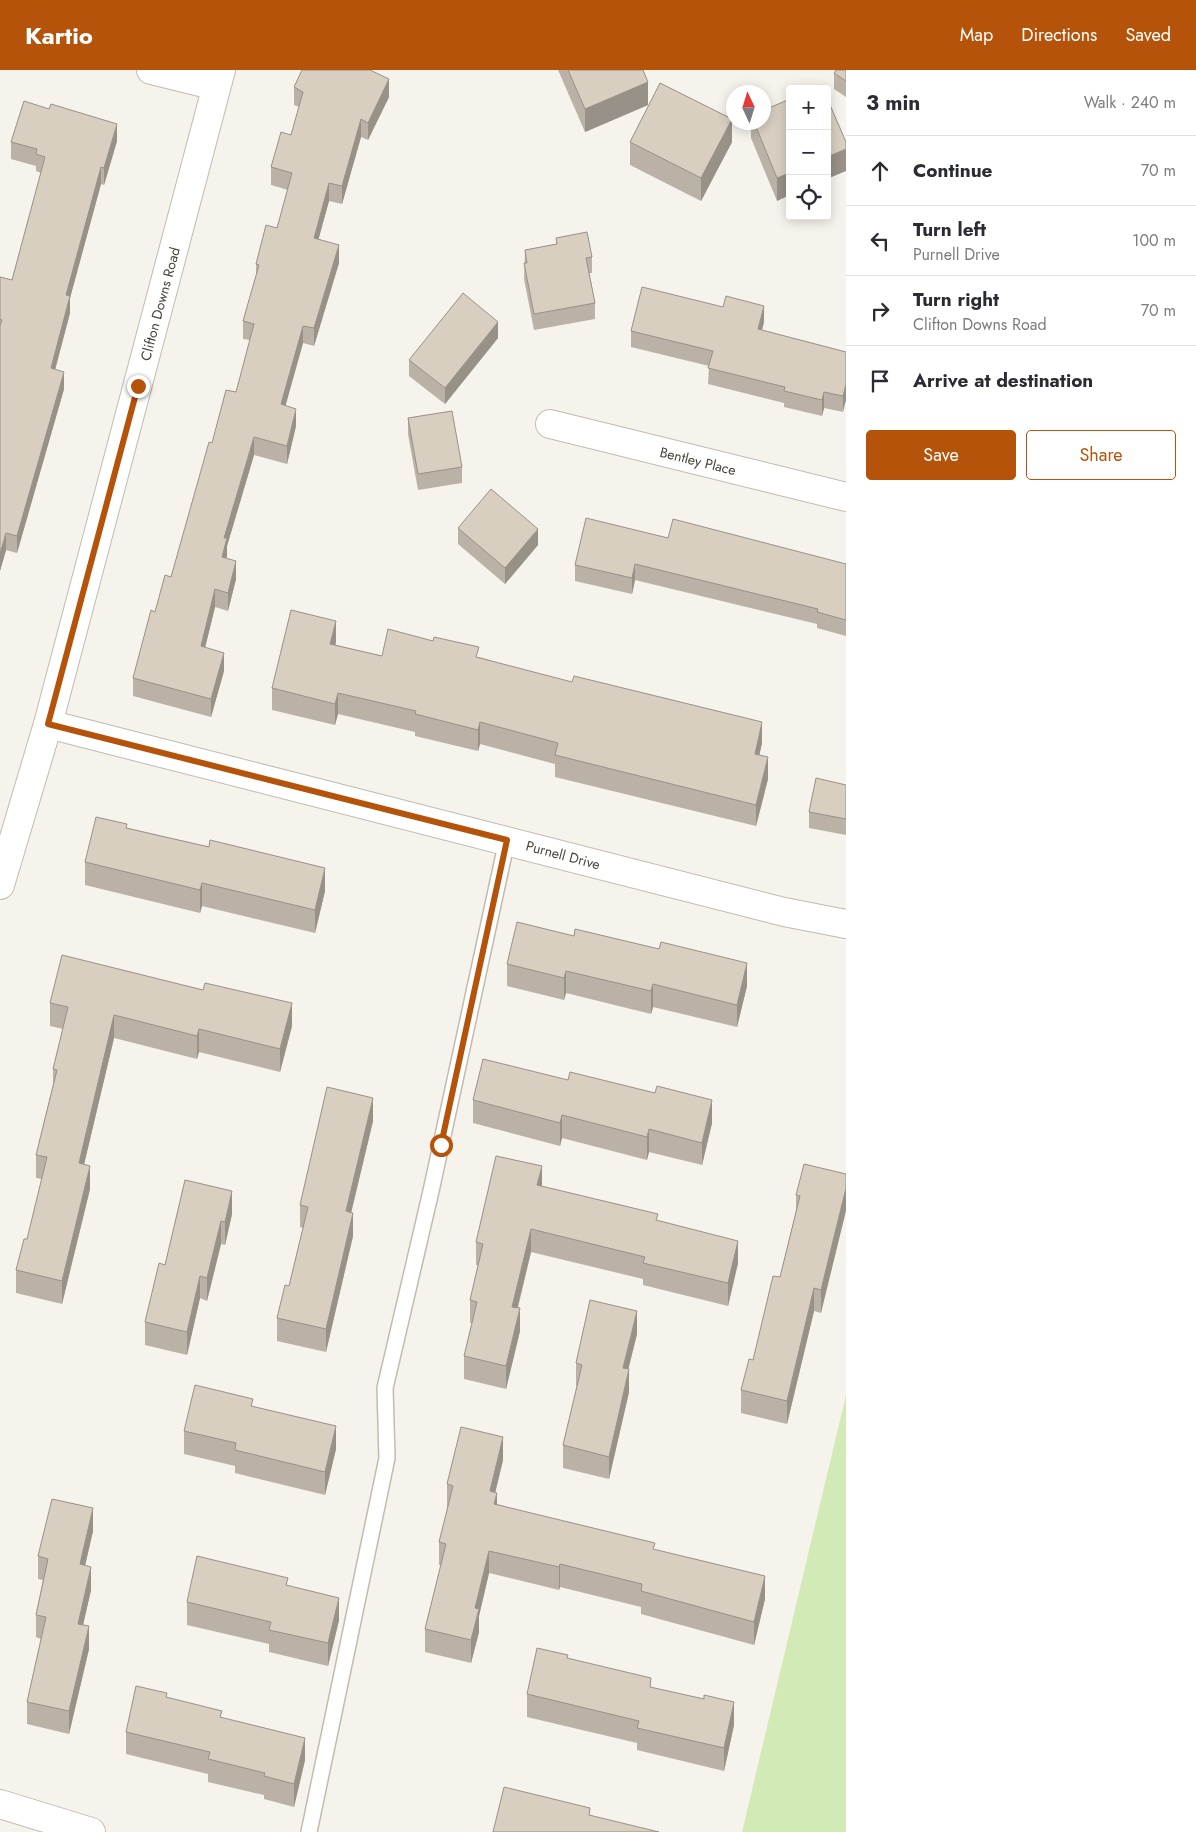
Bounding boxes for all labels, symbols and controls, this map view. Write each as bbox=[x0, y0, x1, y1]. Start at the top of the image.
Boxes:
text: Kartio bbox=[25, 18, 93, 53]
text: Map bbox=[960, 22, 993, 48]
text: Directions bbox=[1021, 22, 1097, 48]
text: Saved bbox=[1125, 22, 1171, 48]
north arrow bbox=[726, 85, 771, 130]
map controls bbox=[786, 85, 831, 220]
button: + bbox=[786, 85, 831, 130]
text: 3 min bbox=[866, 88, 920, 118]
text: Walk · 240 m bbox=[1084, 91, 1176, 114]
button: − bbox=[786, 130, 831, 175]
icon: ahead bbox=[866, 157, 894, 185]
text: Continue bbox=[913, 157, 992, 184]
text: 70 m bbox=[1141, 159, 1176, 182]
button: locate bbox=[786, 175, 831, 220]
text: Turn left bbox=[913, 216, 986, 243]
icon: left bbox=[866, 227, 894, 255]
text: 100 m bbox=[1132, 229, 1176, 252]
text: Purnell Drive bbox=[913, 243, 1000, 266]
street label: Clifton Downs Road bbox=[135, 245, 185, 363]
text: Turn right bbox=[913, 286, 999, 313]
icon: right bbox=[866, 297, 894, 325]
text: 70 m bbox=[1141, 299, 1176, 322]
text: Clifton Downs Road bbox=[913, 313, 1047, 336]
icon: arrive bbox=[866, 367, 894, 395]
text: Arrive at destination bbox=[913, 367, 1093, 394]
route end bbox=[127, 375, 150, 398]
button: Save bbox=[866, 430, 1016, 480]
button: Share bbox=[1026, 430, 1176, 480]
street label: Bentley Place bbox=[658, 442, 738, 480]
street label: Purnell Drive bbox=[524, 836, 602, 874]
route start bbox=[430, 1134, 453, 1157]

